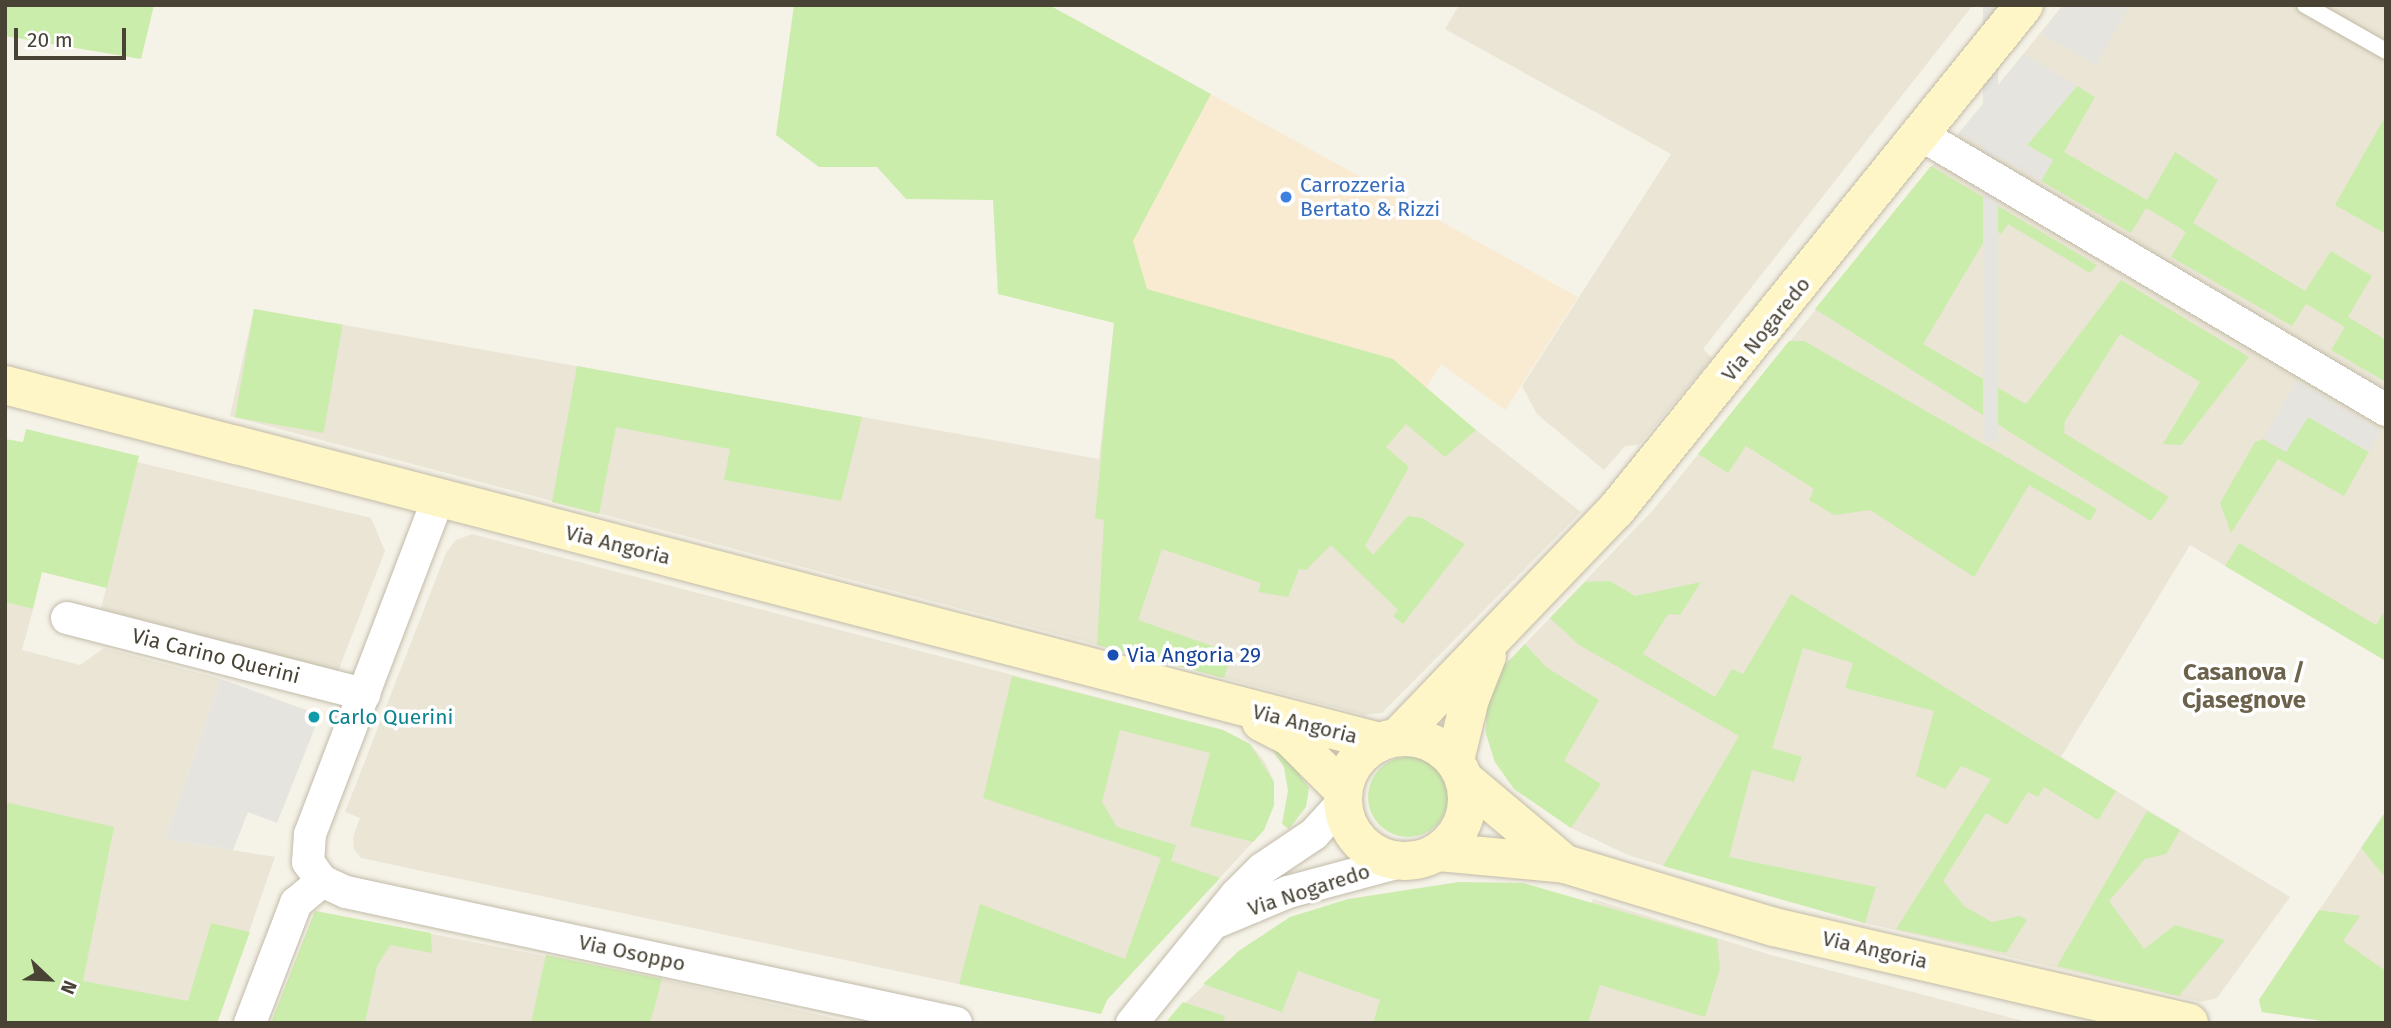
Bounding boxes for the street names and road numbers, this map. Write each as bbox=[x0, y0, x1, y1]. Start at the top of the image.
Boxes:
street label: Via Nogaredo bbox=[1716, 272, 1816, 386]
street label: Via Angoria bbox=[563, 520, 673, 570]
street label: Via Carino Querini bbox=[129, 623, 303, 689]
street label: Via Angoria bbox=[1250, 699, 1360, 749]
street label: Via Nogaredo bbox=[1245, 858, 1373, 922]
street label: Via Angoria bbox=[1820, 926, 1930, 974]
street label: Via Osoppo bbox=[576, 929, 688, 977]

